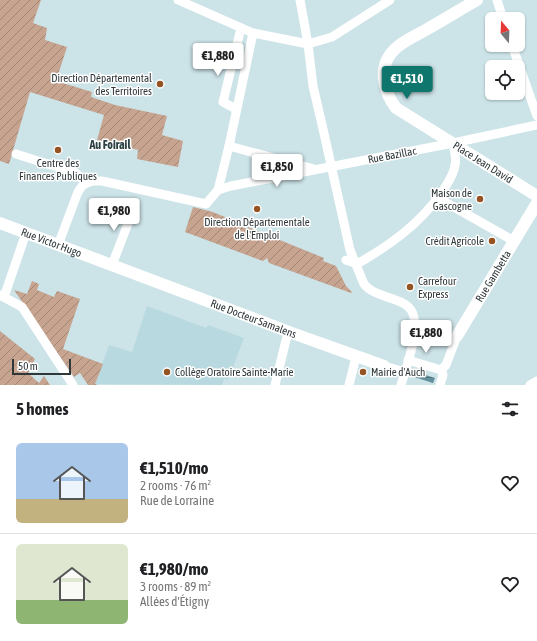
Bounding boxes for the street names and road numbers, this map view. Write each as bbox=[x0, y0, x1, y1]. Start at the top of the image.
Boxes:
street label: Place Jean David bbox=[451, 139, 515, 185]
street label: Rue Bazillac bbox=[367, 144, 418, 166]
street label: Rue Victor Hugo bbox=[20, 226, 83, 259]
street label: Rue Gambetta bbox=[473, 248, 513, 304]
street label: Rue Docteur Samalens bbox=[209, 297, 298, 340]

